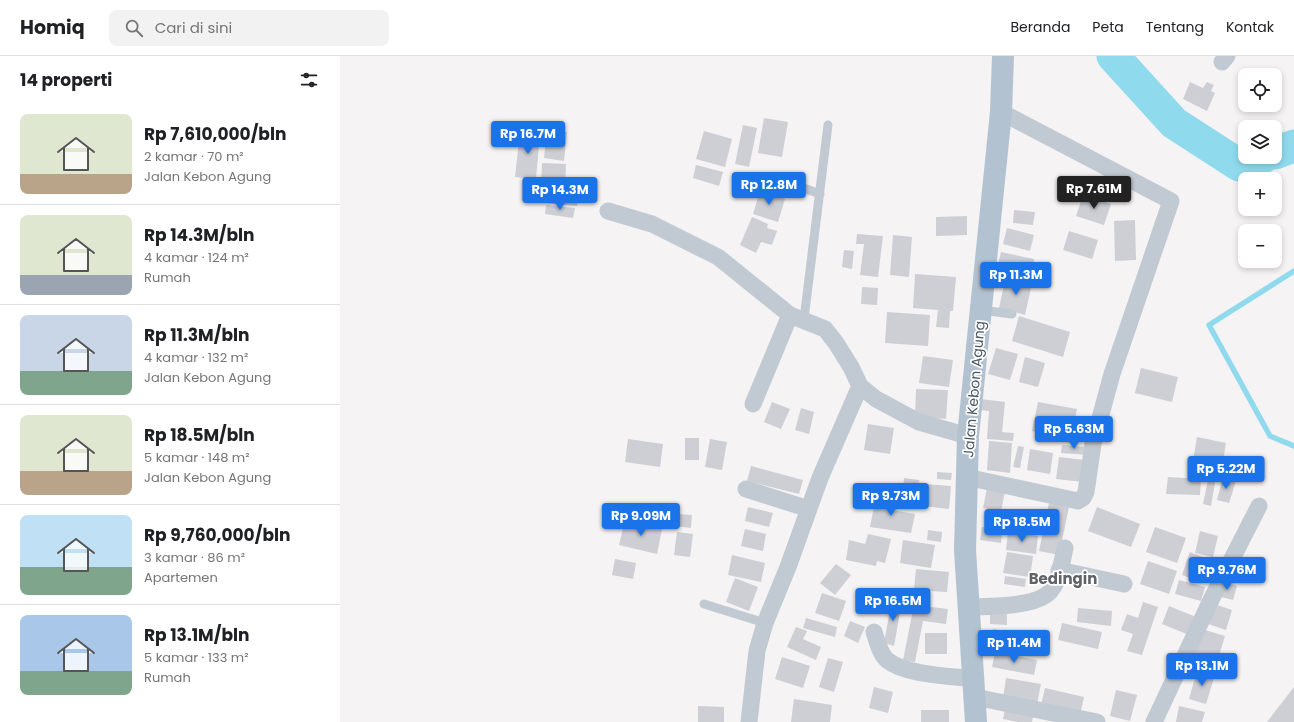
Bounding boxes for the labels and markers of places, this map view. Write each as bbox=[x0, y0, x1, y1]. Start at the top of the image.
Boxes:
pin: Rp 16.7M bbox=[487, 121, 569, 155]
pin: Rp 12.8M bbox=[728, 172, 810, 206]
pin: Rp 7.61M bbox=[1053, 176, 1135, 210]
pin: Rp 14.3M bbox=[519, 177, 601, 211]
pin: Rp 11.3M bbox=[975, 262, 1057, 296]
pin: Rp 5.63M bbox=[1033, 416, 1115, 450]
pin: Rp 5.22M bbox=[1185, 456, 1267, 490]
pin: Rp 9.73M bbox=[850, 483, 932, 517]
pin: Rp 9.09M bbox=[600, 503, 682, 537]
pin: Rp 18.5M bbox=[981, 509, 1063, 543]
pin: Rp 9.76M bbox=[1186, 557, 1268, 591]
pin: Rp 16.5M bbox=[852, 588, 934, 622]
pin: Rp 11.4M bbox=[973, 630, 1055, 664]
pin: Rp 13.1M bbox=[1161, 653, 1243, 687]

